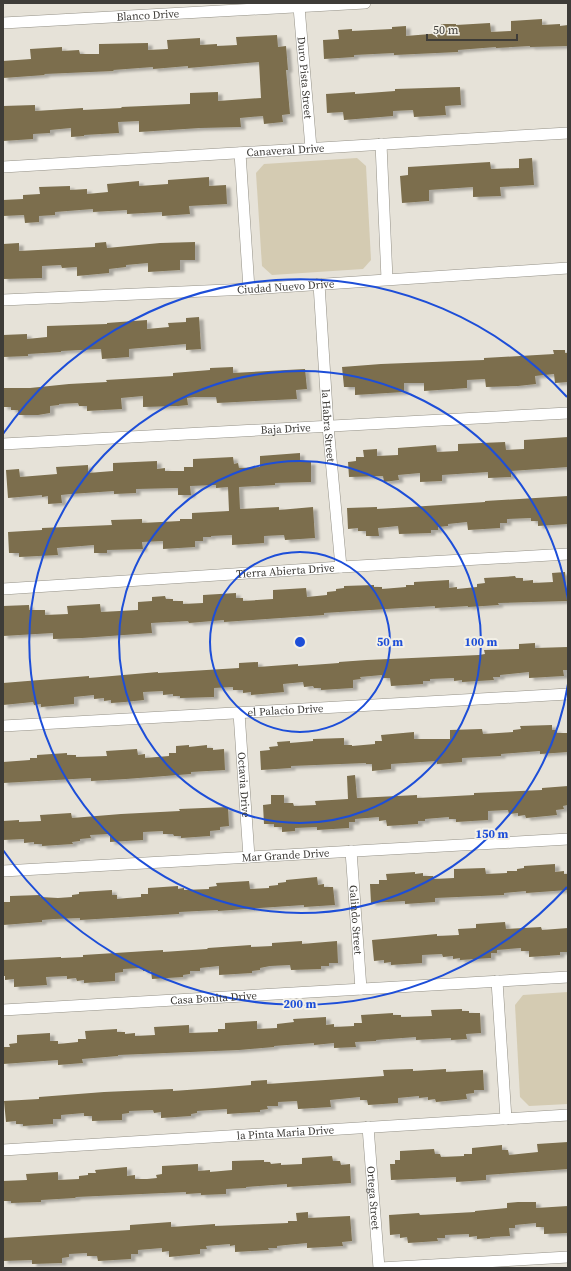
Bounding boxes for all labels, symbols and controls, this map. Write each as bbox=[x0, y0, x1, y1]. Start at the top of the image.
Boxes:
street label: Blanco Drive bbox=[116, 6, 180, 24]
scale bar bbox=[427, 16, 517, 42]
text: 50 m bbox=[433, 22, 459, 38]
street label: Duro Pista Street bbox=[294, 36, 316, 120]
street label: Canaveral Drive bbox=[246, 140, 325, 160]
street label: Ciudad Nuevo Drive bbox=[237, 276, 335, 297]
street label: la Habra Street bbox=[318, 389, 339, 463]
street label: Baja Drive bbox=[260, 420, 311, 437]
street label: Tierra Abierta Drive bbox=[236, 560, 336, 581]
text: 50 m bbox=[377, 634, 403, 650]
text: 100 m bbox=[465, 634, 498, 650]
centre of rings bbox=[293, 635, 307, 649]
street label: el Palacio Drive bbox=[247, 700, 324, 720]
street label: Octavia Drive bbox=[234, 752, 254, 819]
text: 150 m bbox=[476, 826, 509, 842]
street label: Mar Grande Drive bbox=[241, 845, 330, 865]
street label: Galindo Street bbox=[346, 885, 366, 956]
street label: Casa Bonita Drive bbox=[170, 988, 258, 1008]
text: 200 m bbox=[284, 996, 317, 1012]
street label: la Pinta Maria Drive bbox=[236, 1122, 335, 1143]
street label: Ortega Street bbox=[364, 1165, 384, 1231]

